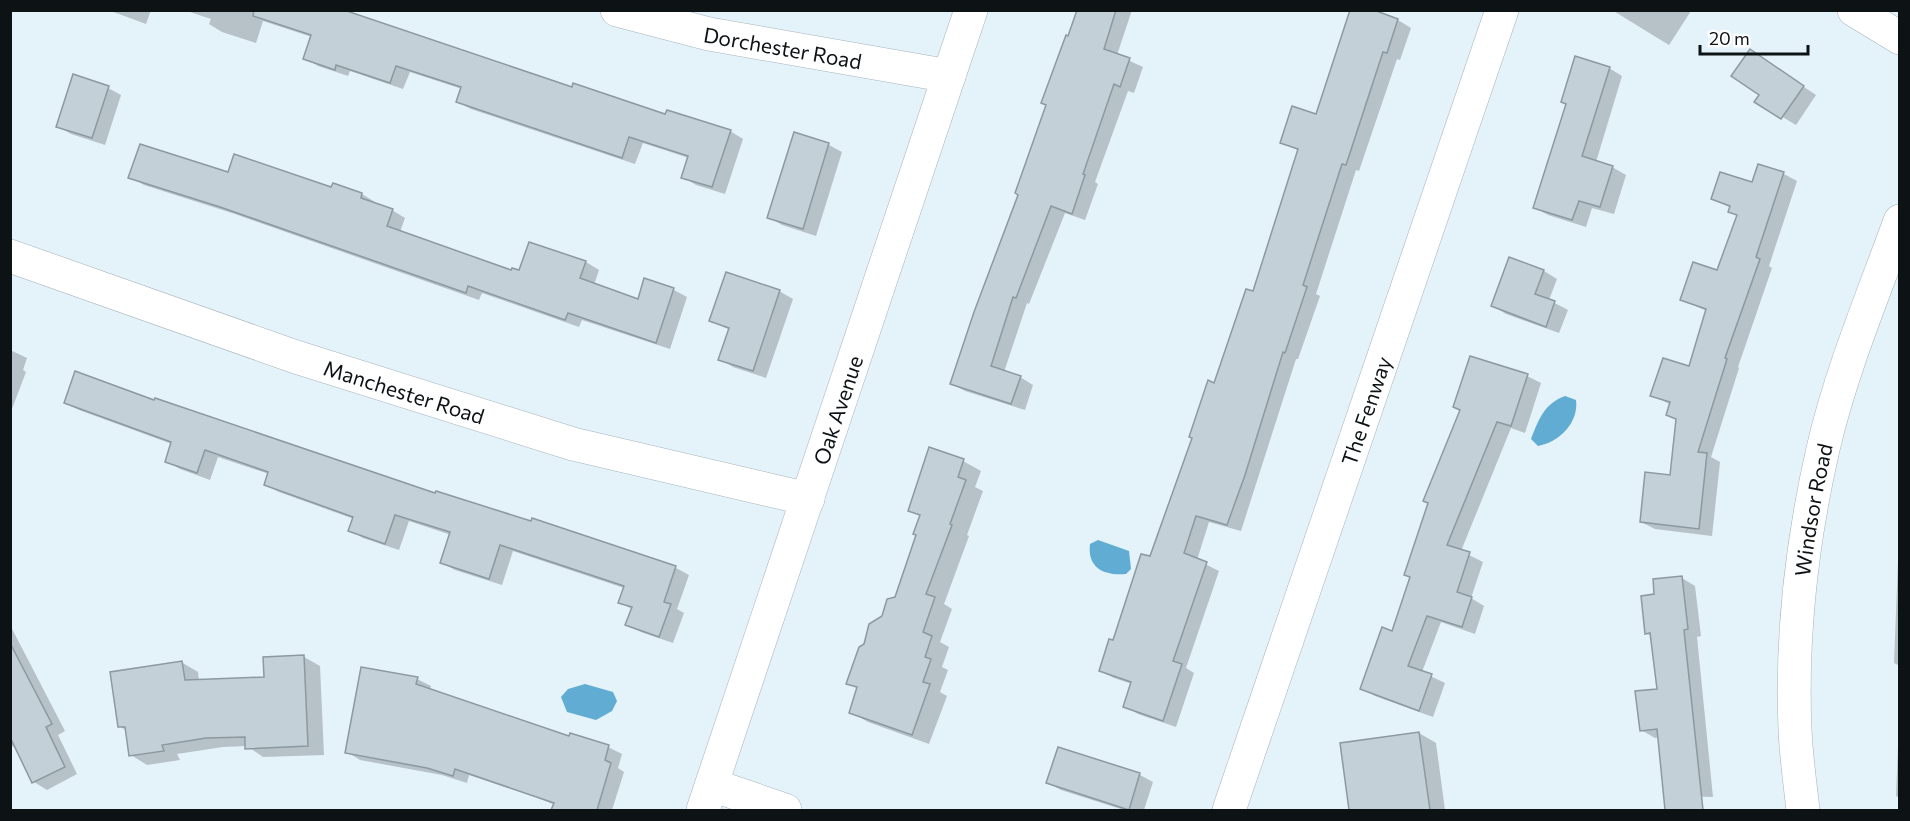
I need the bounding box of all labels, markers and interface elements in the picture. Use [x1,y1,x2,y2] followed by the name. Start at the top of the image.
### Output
[1700,18,1808,56] scale bar
[702,21,864,73] street label: Dorchester Road
[1709,27,1750,49] text: 20 m
[807,352,867,468] street label: Oak Avenue
[1335,353,1395,468] street label: The Fenway
[321,354,488,428] street label: Manchester Road
[1789,441,1836,578] street label: Windsor Road

